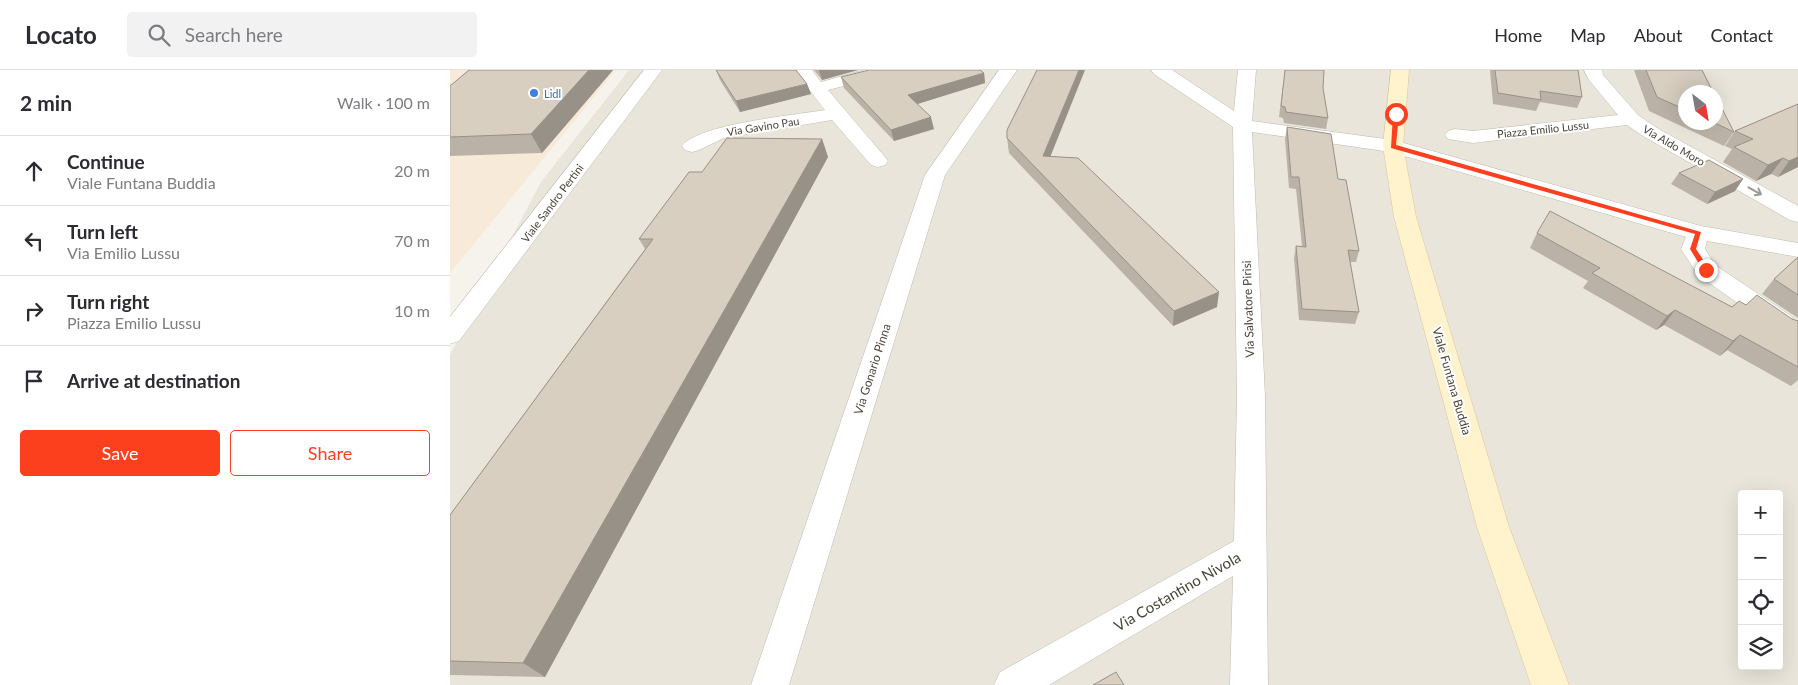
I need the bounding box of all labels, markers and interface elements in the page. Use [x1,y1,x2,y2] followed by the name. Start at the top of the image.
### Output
[127,12,477,57] search box
[25,20,97,49] text: Locato
[145,21,173,49] icon: search
[185,23,283,46] text: Search here
[1494,24,1542,46] text: Home
[1570,24,1606,46] text: Map
[1634,24,1683,46] text: About
[1711,24,1773,46] text: Contact
[1678,85,1723,130] north arrow
[528,87,540,99] marker: Lidl
[544,87,561,100] place label: Lidl
[20,90,72,115] text: 2 min
[337,93,430,112] text: Walk · 100 m
[1385,103,1408,126] route start
[726,114,800,138] street label: Via Gavino Pau
[1496,118,1590,140] street label: Piazza Emilio Lussu
[1641,122,1707,168] street label: Via Aldo Moro
[67,150,145,173] text: Continue
[20,157,48,185] icon: ahead
[394,161,430,180] text: 20 m
[518,161,586,245] street label: Viale Sandro Pertini
[67,173,216,192] text: Viale Funtana Buddia
[1748,186,1763,196] one-way arrow
[67,220,138,243] text: Turn left
[20,227,48,255] icon: left
[394,231,430,250] text: 70 m
[67,243,180,262] text: Via Emilio Lussu
[1695,259,1718,282] route end
[1239,260,1257,358] street label: Via Salvatore Pirisi
[67,290,149,313] text: Turn right
[20,297,48,325] icon: right
[394,301,430,320] text: 10 m
[67,313,201,332] text: Piazza Emilio Lussu
[850,322,894,416] street label: Via Gonario Pinna
[1429,325,1475,437] street label: Viale Funtana Buddia
[20,367,48,395] icon: arrive
[67,369,240,392] text: Arrive at destination
[20,430,220,476] button: Save
[230,430,430,476] button: Share
[1738,490,1783,670] map controls
[1738,490,1783,535] button: +
[1738,535,1783,580] button: −
[1111,547,1243,635] street label: Via Costantino Nivola
[1738,580,1783,625] button: locate
[1738,625,1783,670] button: layers

